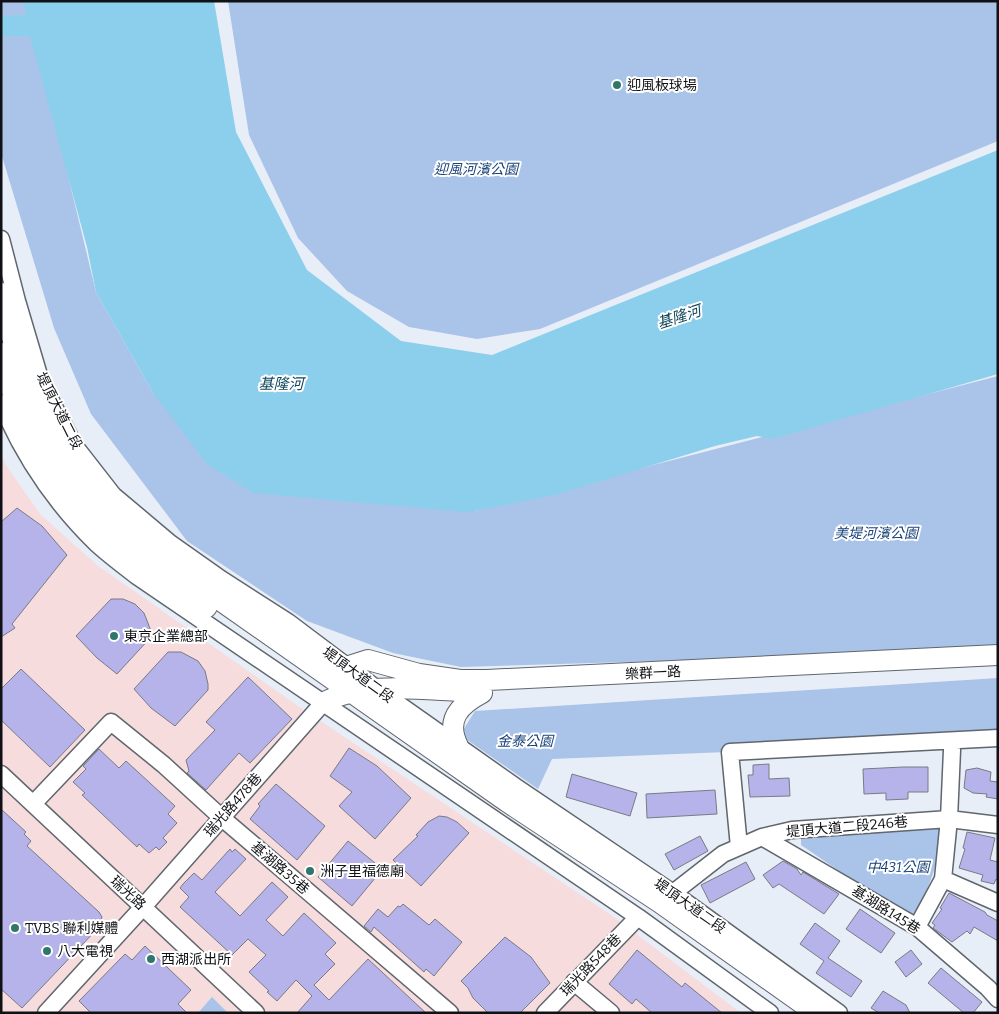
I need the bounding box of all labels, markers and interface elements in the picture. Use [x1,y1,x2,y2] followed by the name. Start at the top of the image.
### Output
[627,77,697,94] place label: 迎風板球場
[611,79,623,91] marker: 迎風板球場
[434,161,520,178] park label: 迎風河濱公園
[655,301,706,333] water label: 基隆河
[32,370,86,452] street label: 堤頂大道二段
[258,375,306,393] water label: 基隆河
[834,525,920,542] park label: 美堤河濱公園
[124,628,208,645] place label: 東京企業總部
[108,630,120,642] marker: 東京企業總部
[319,643,397,707] street label: 堤頂大道二段
[625,663,681,683] street label: 樂群一路
[497,733,555,750] park label: 金泰公園
[201,770,265,840] street label: 瑞光路478巷
[785,813,909,841] street label: 堤頂大道二段246巷
[247,838,313,898] street label: 基湖路35巷
[866,859,932,876] park label: 中431公園
[320,863,404,880] place label: 洲子里福德廟
[304,865,316,877] marker: 洲子里福德廟
[107,872,149,914] street label: 瑞光路
[651,875,729,937] street label: 堤頂大道二段
[849,882,923,938] street label: 基湖路145巷
[25,920,119,937] place label: TVBS 聯利媒體
[9,922,21,934] marker: TVBS 聯利媒體
[557,930,625,1000] street label: 瑞光路548巷
[57,943,113,960] place label: 八大電視
[41,945,53,957] marker: 八大電視
[161,951,231,968] place label: 西湖派出所
[145,953,157,965] marker: 西湖派出所

